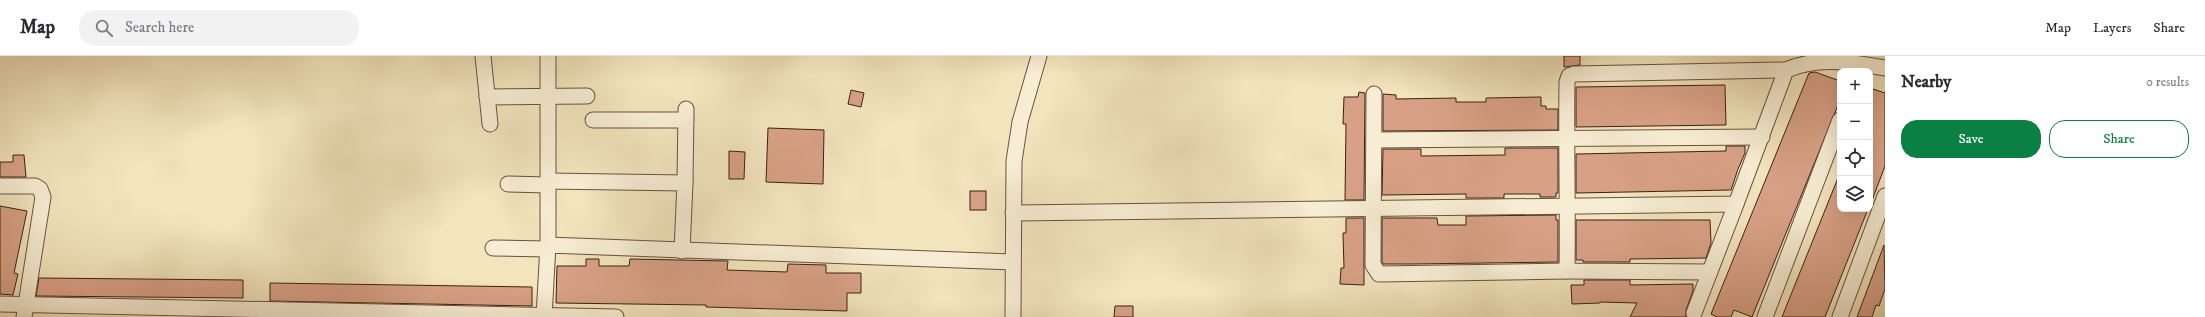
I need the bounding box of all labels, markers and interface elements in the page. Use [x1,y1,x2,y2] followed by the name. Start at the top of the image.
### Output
[79,10,359,46] search box
[20,16,55,39] text: Map
[93,17,115,39] icon: search
[125,18,194,37] text: Search here
[2045,19,2071,37] text: Map
[2093,19,2131,37] text: Layers
[2153,19,2185,37] text: Share
[1837,68,1873,212] map controls
[1837,68,1873,104] button: +
[1901,71,1951,93] text: Nearby
[2146,74,2189,90] text: 0 results
[1837,104,1873,140] button: −
[1901,120,2041,158] button: Save
[2049,120,2189,158] button: Share
[1837,140,1873,176] button: locate
[1837,176,1873,212] button: layers

